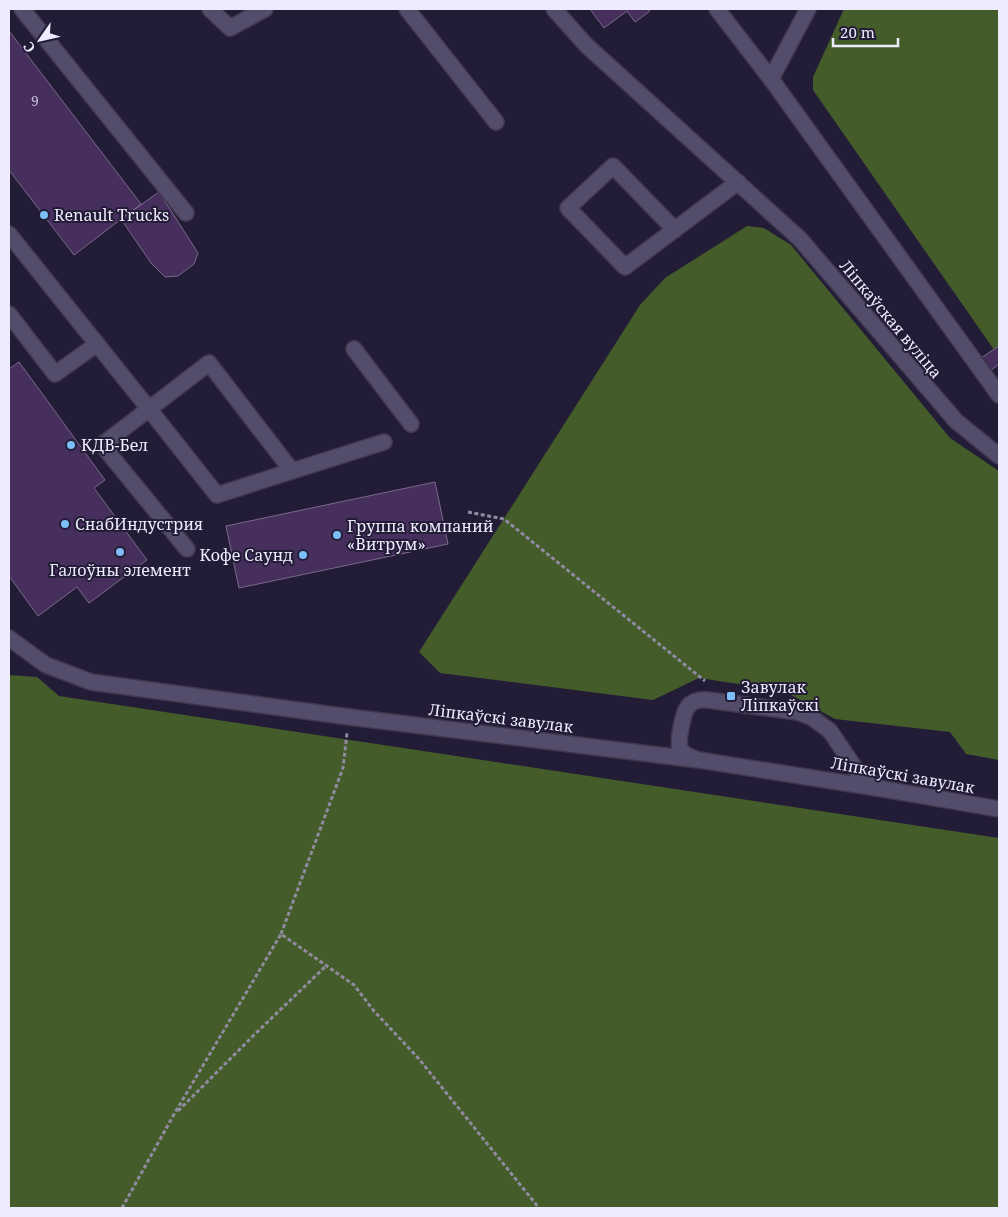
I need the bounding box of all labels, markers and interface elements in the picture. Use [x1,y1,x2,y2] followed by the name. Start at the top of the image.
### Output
[15,15,65,65] north arrow
[833,15,898,47] scale bar
[840,22,875,42] text: 20 m
[18,38,39,57] text: С
[31,91,39,110] house number: 9
[54,204,169,226] place label: Renault Trucks
[38,209,50,221] marker: Renault Trucks
[835,255,947,383] street label: Ліпкаўская вуліца
[81,434,148,456] place label: КДВ-Бел
[65,439,77,451] marker: КДВ-Бел
[75,513,203,535] place label: СнабИндустрия
[347,515,494,555] place label: Группа компаний «Витрум»
[59,518,71,530] marker: СнабИндустрия
[331,529,343,541] marker: Группа компаний «Витрум»
[200,544,293,566] place label: Кофе Саунд
[114,546,126,558] marker: Галоўны элемент
[297,549,309,561] marker: Кофе Саунд
[49,559,191,581] place label: Галоўны элемент
[741,676,820,716] place label: Завулак Ліпкаўскі
[725,690,737,702] marker: Завулак Ліпкаўскі
[427,698,575,738] street label: Ліпкаўскі завулак
[829,752,977,799] street label: Ліпкаўскі завулак

